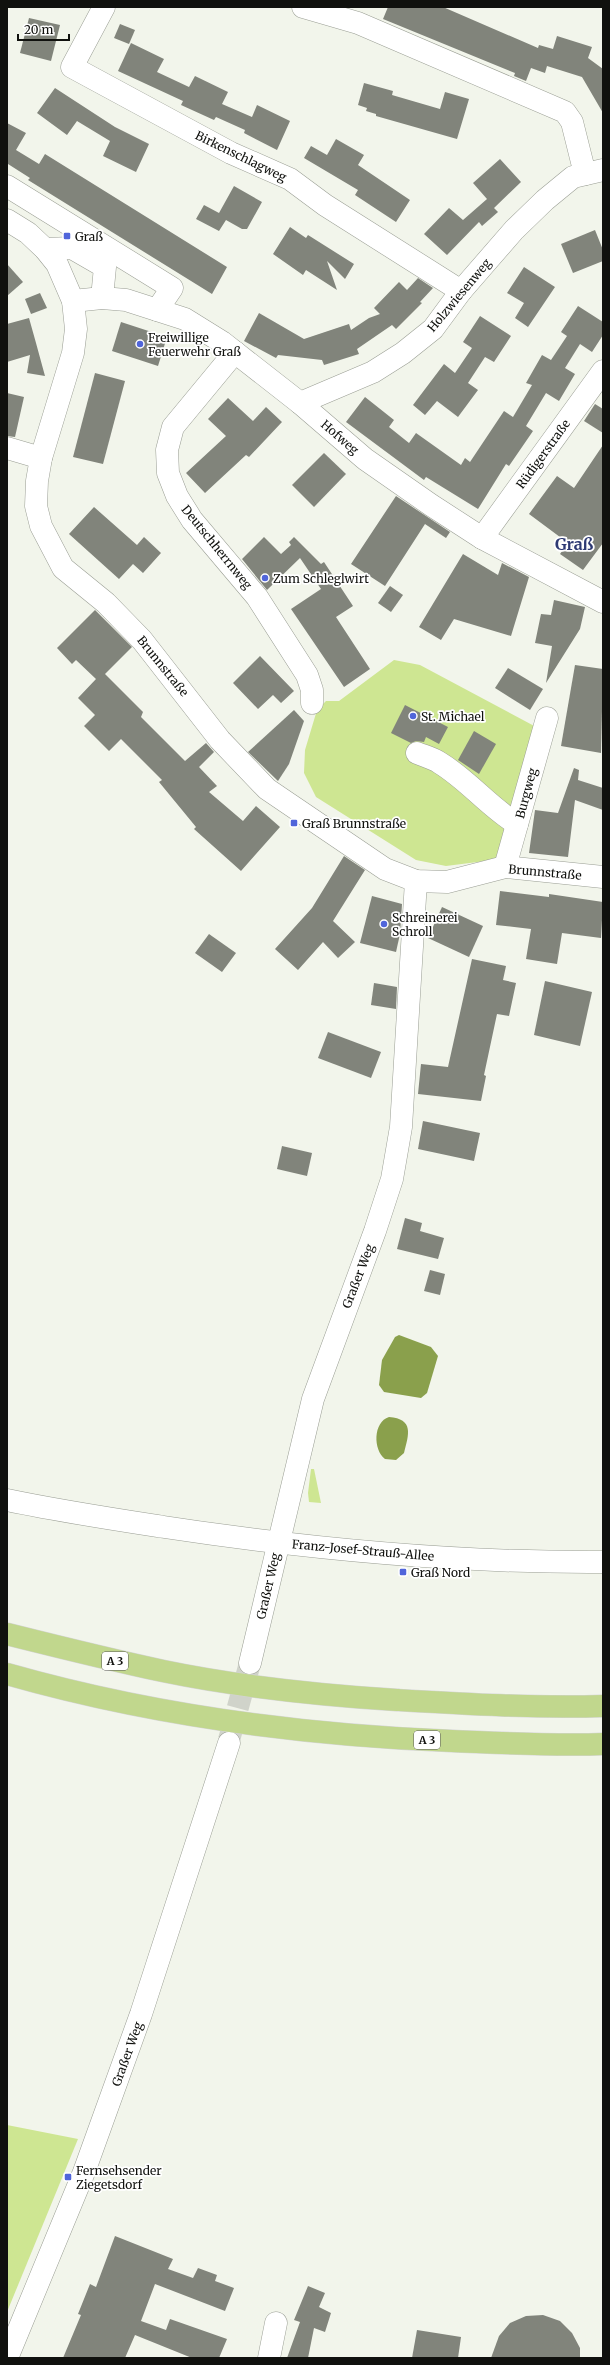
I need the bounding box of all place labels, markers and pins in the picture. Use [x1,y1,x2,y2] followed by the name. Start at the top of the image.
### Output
[75,229,104,244] place label: Graß
[62,231,72,241] marker: Graß
[148,330,241,359] place label: Freiwillige Feuerwehr Graß
[135,339,145,349] marker: Freiwillige Feuerwehr Graß
[273,571,369,586] place label: Zum Schleglwirt
[260,573,270,583] marker: Zum Schleglwirt
[421,709,485,724] place label: St. Michael
[408,711,418,721] marker: St. Michael
[302,816,406,831] place label: Graß Brunnstraße
[289,818,299,828] marker: Graß Brunnstraße
[392,910,458,939] place label: Schreinerei Schroll
[379,919,389,929] marker: Schreinerei Schroll
[411,1565,470,1580] place label: Graß Nord
[398,1567,408,1577] marker: Graß Nord
[76,2163,162,2192] place label: Fernsehsender Ziegetsdorf
[63,2172,73,2182] marker: Fernsehsender Ziegetsdorf

